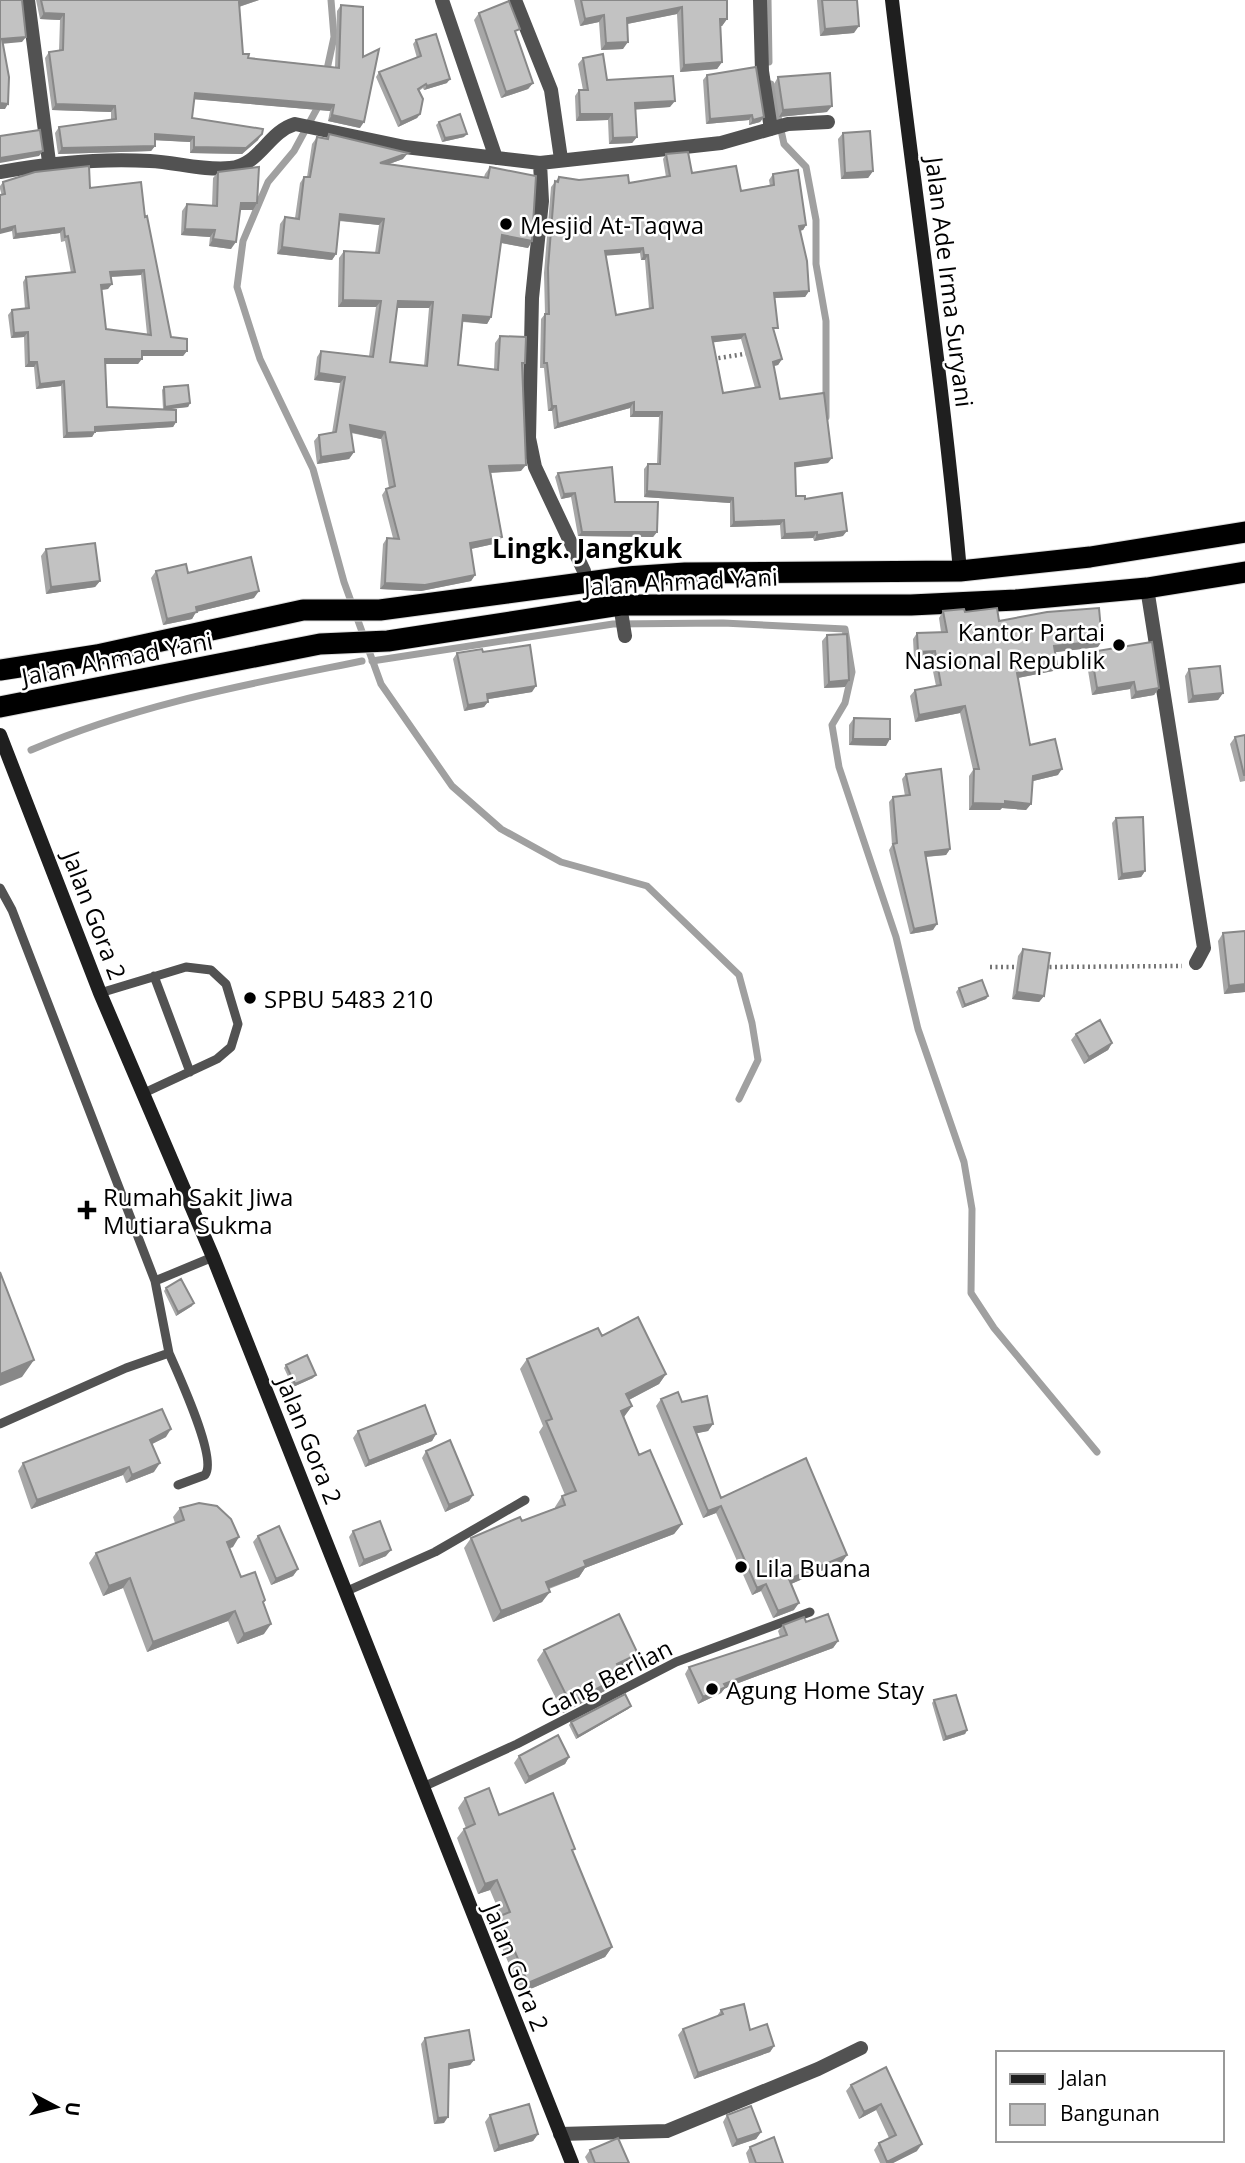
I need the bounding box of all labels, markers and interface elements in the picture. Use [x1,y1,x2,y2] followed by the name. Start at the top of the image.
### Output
[918,153,982,409] street label: Jalan Ade Irma Suryani
[520,208,704,241] place label: Mesjid At-Taqwa
[498,216,514,232] marker: Mesjid At-Taqwa
[492,530,683,566] district label: Lingk. Jangkuk
[581,559,779,603] street label: Jalan Ahmad Yani
[904,615,1105,676] place label: Kantor Partai Nasional Republik
[17,623,215,693] street label: Jalan Ahmad Yani
[1111,637,1127,653] marker: Kantor Partai Nasional Republik
[55,844,135,984] street label: Jalan Gora 2
[264,982,433,1015] place label: SPBU 5483 210
[242,990,258,1006] marker: SPBU 5483 210
[103,1180,293,1241] place label: Rumah Sakit Jiwa Mutiara Sukma
[77,1200,97,1220] marker: Rumah Sakit Jiwa Mutiara Sukma
[269,1369,351,1509] street label: Jalan Gora 2
[755,1551,871,1584] place label: Lila Buana
[733,1559,749,1575] marker: Lila Buana
[534,1631,678,1725] street label: Gang Berlian
[726,1673,925,1706] place label: Agung Home Stay
[704,1681,720,1697] marker: Agung Home Stay
[476,1896,558,2036] street label: Jalan Gora 2
[996,2051,1224,2142] legend
[1058,2064,1107,2092] text: Jalan
[21,2072,91,2142] north arrow
[1060,2099,1160,2127] text: Bangunan
[59,2100,87,2118] text: U

